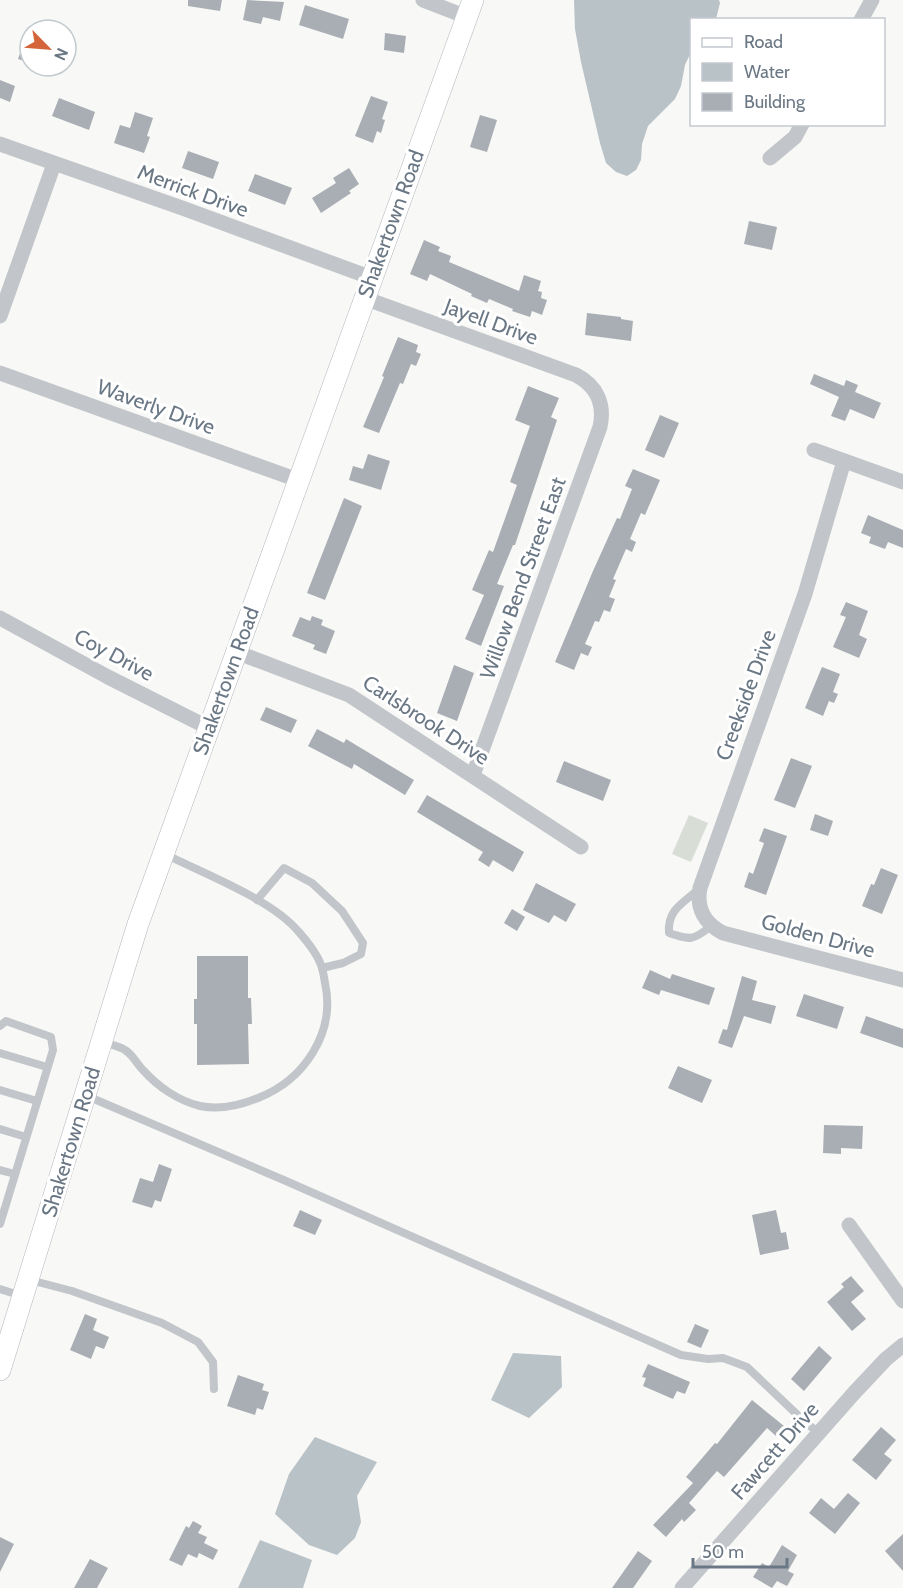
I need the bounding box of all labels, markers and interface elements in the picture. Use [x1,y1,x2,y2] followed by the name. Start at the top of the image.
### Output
[18,18,78,78] north arrow
[690,18,885,126] legend
[744,31,783,53] text: Road
[50,45,72,63] text: N
[744,61,790,83] text: Water
[744,91,806,113] text: Building
[352,146,429,301] street label: Shakertown Road
[134,159,252,222] street label: Merrick Drive
[440,293,542,350] street label: Jayell Drive
[94,374,219,439] street label: Waverly Drive
[474,473,571,682] street label: Willow Bend Street East
[187,603,264,758] street label: Shakertown Road
[70,623,158,686] street label: Coy Drive
[710,626,781,764] street label: Creekside Drive
[358,669,494,770] street label: Carlsbrook Drive
[759,908,878,963] street label: Golden Drive
[36,1064,105,1220] street label: Shakertown Road
[726,1397,824,1504] street label: Fawcett Drive
[693,1531,788,1569] scale bar
[702,1541,744,1563] text: 50 m

